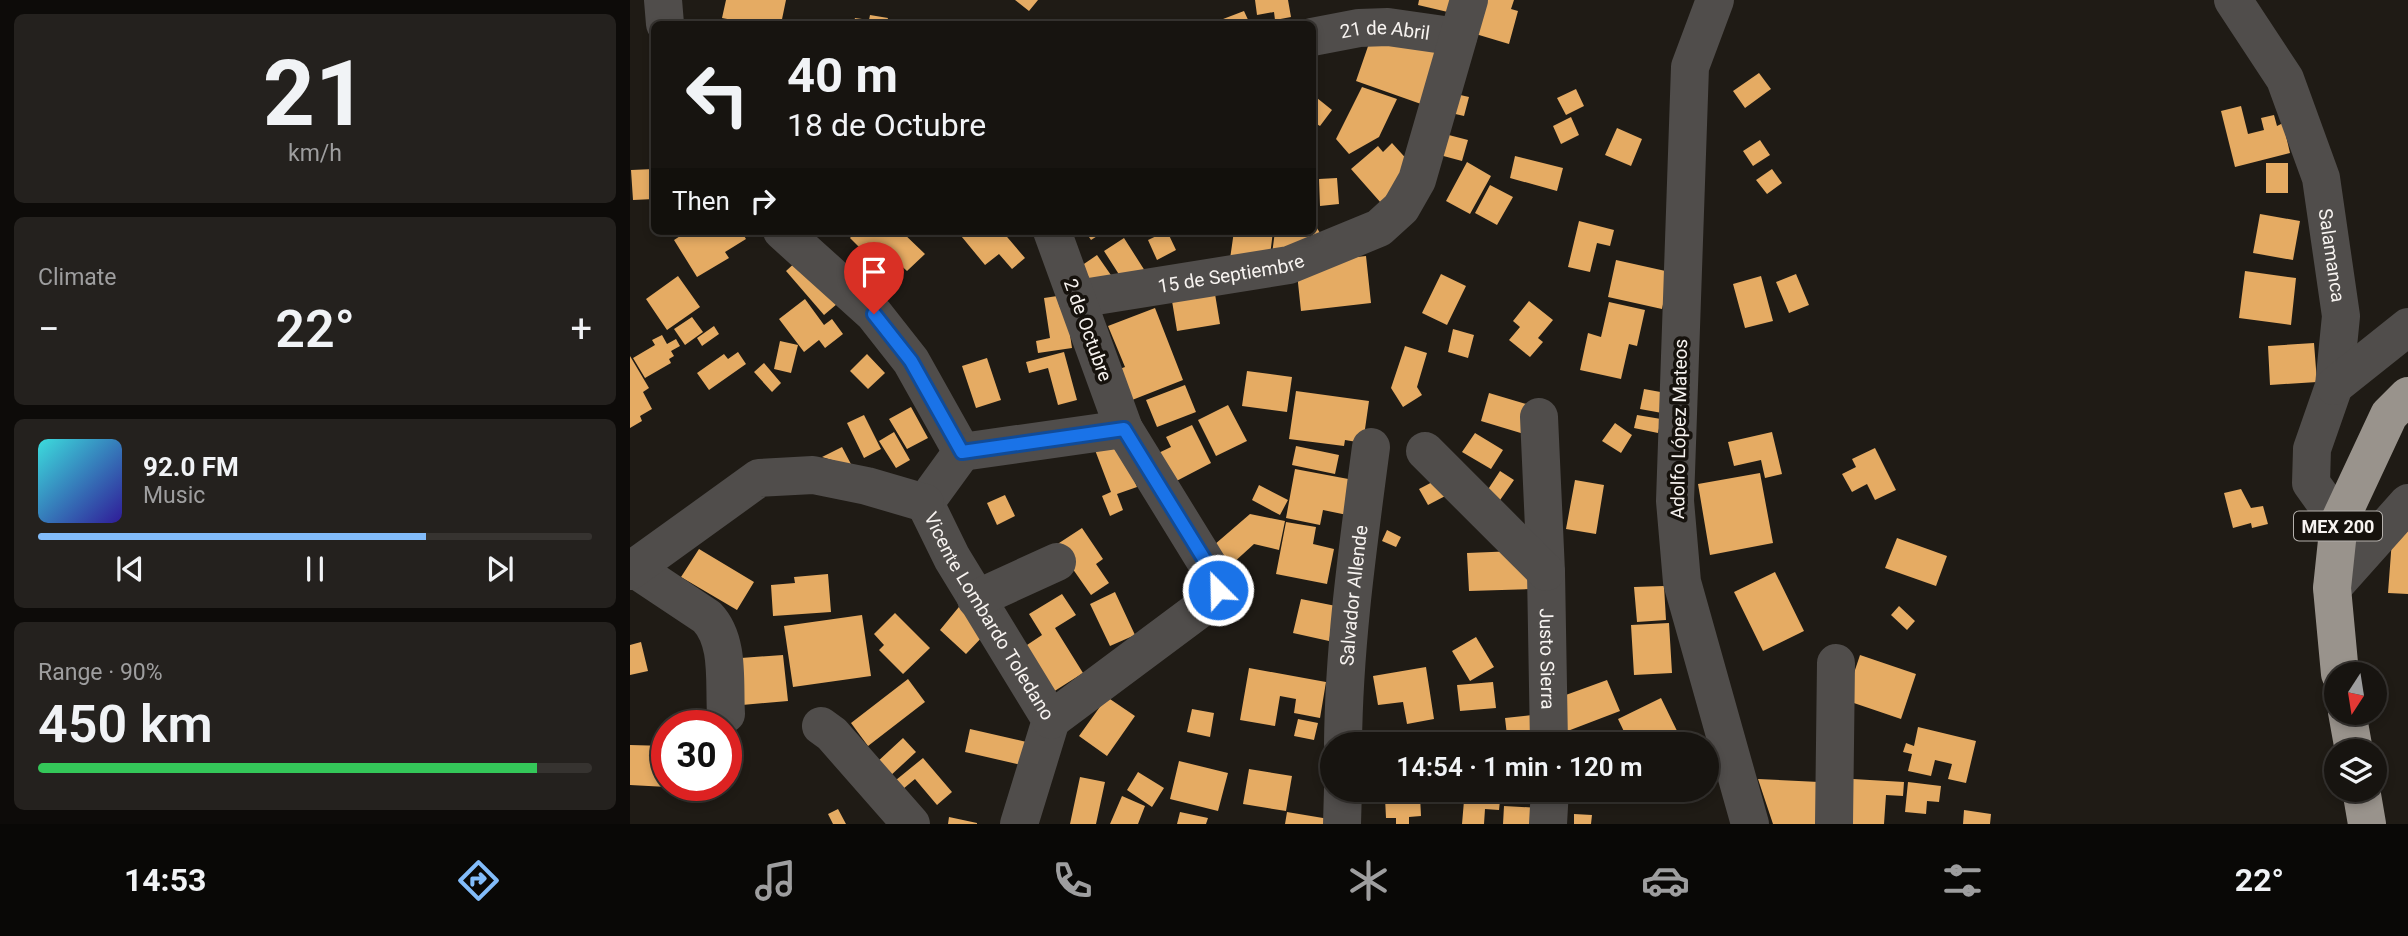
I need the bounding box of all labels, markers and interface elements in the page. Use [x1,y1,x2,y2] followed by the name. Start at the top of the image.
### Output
[1338,15,1432,44] street label: 21 de Abril
[263,41,367,147] text: 21
[787,47,898,104] text: 40 m
[672,49,763,140] icon: left
[787,106,986,144] text: 18 de Octubre
[288,140,342,167] text: km/h
[744,182,782,220] icon: right
[672,186,730,216] text: Then
[2314,207,2350,304] street label: Salamanca
[844,242,904,314] pin
[1156,249,1308,297] street label: 15 de Septiembre
[855,253,893,291] icon: arrive
[38,264,117,291] text: Climate
[1059,276,1117,384] street label: 2 de Octubre
[275,299,355,360] text: 22°
[38,307,60,351] text: −
[570,307,592,351] text: +
[1666,339,1692,519] street label: Adolfo López Mateos
[143,452,239,482] text: 92.0 FM
[143,482,205,509] text: Music
[920,508,1060,724] street label: Vicente Lombardo Toledano
[2294,512,2382,540] road number: MEX 200
[1335,524,1372,667] street label: Salvador Allende
[111,550,149,588] icon: previous
[296,550,334,588] icon: pause
[481,550,519,588] icon: next
[1181,553,1255,627] position arrow
[1535,608,1560,710] street label: Justo Sierra
[38,659,163,686] text: Range · 90%
[2324,662,2387,724] north arrow
[2324,662,2387,802] map controls
[38,694,213,755] text: 450 km
[651,710,742,801] speed limit sign: 30
[2324,739,2387,802] button: layers
[1396,752,1643,782] text: 14:54 · 1 min · 120 m
[454,856,503,905] icon: directions
[751,856,800,905] icon: music
[1048,856,1097,905] icon: phone
[1344,856,1393,905] icon: climate
[1641,856,1690,905] icon: car
[1938,856,1987,905] icon: filters
[124,861,206,899] text: 14:53
[2235,861,2284,899] text: 22°

